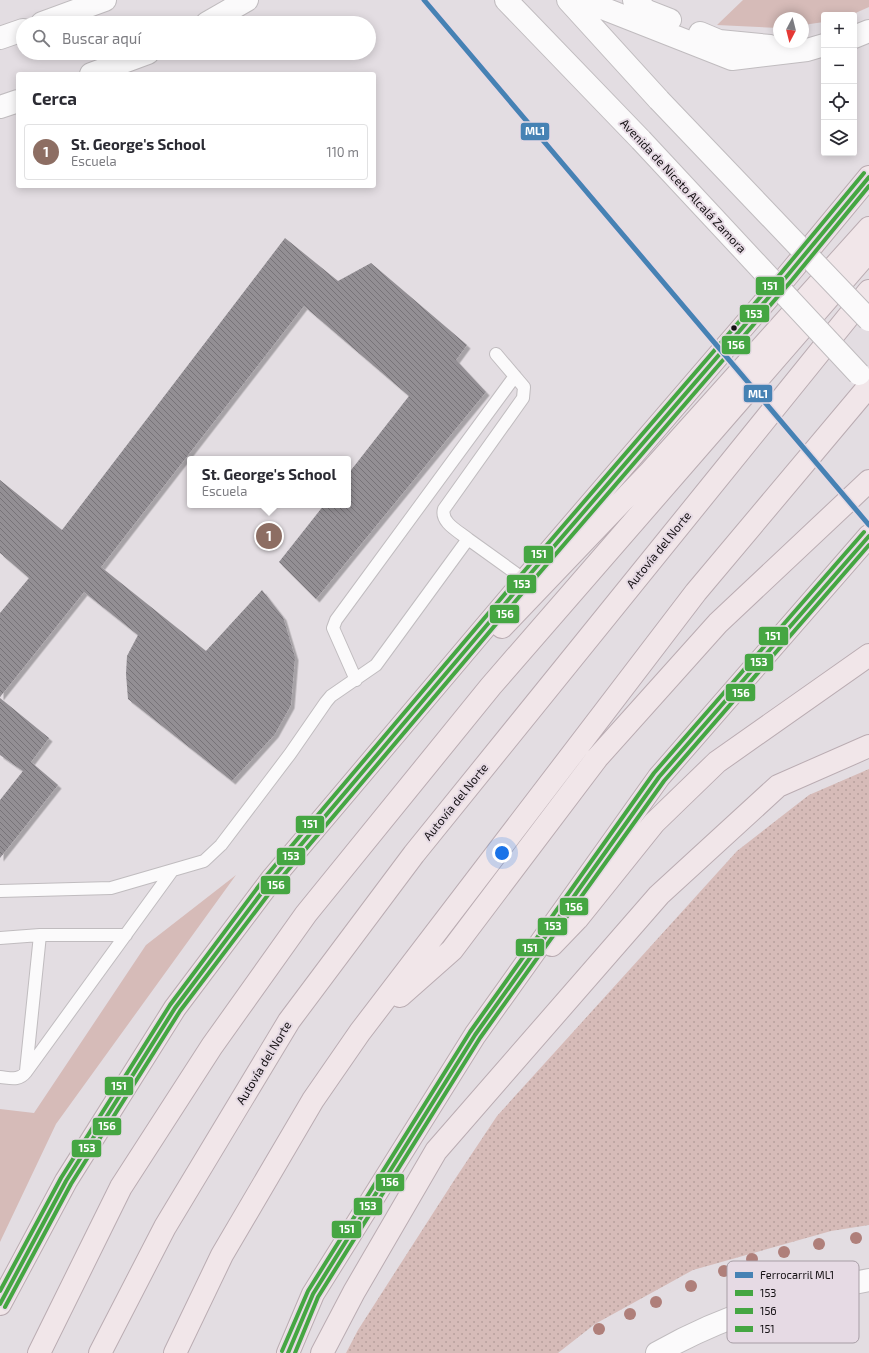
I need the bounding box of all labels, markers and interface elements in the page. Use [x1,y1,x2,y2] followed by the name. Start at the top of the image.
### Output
[773,12,809,48] north arrow
[821,12,857,156] map controls
[821,12,857,48] button: +
[16,16,376,60] search box
[30,27,52,49] icon: search
[62,29,141,47] text: Buscar aquí
[821,48,857,84] button: −
[821,84,857,120] button: locate
[32,88,77,108] text: Cerca
[618,115,750,255] street label: Avenida de Niceto Alcalá Zamora
[821,120,857,156] button: layers
[520,122,550,141] line badge: ML1
[525,124,545,137] text: ML1
[71,135,206,153] text: St. George's School
[43,144,49,160] text: 1
[327,144,359,160] text: 110 m
[71,153,117,169] text: Escuela
[755,276,785,296] line badge: 151
[762,279,778,292] text: 151
[739,304,770,323] line badge: 153
[745,307,763,320] text: 153
[729,323,739,333] unlabelled marker
[721,335,751,355] line badge: 156
[727,338,745,351] text: 156
[743,384,773,403] line badge: ML1
[748,387,768,400] text: ML1
[187,456,351,508] popup
[202,465,336,483] text: St. George's School
[202,483,247,499] text: Escuela
[623,508,693,591] street label: Autovía del Norte
[256,521,282,551] pin: 1
[523,545,554,564] line badge: 151
[531,547,547,560] text: 151
[506,574,537,594] line badge: 153
[513,577,531,590] text: 153
[489,604,520,624] line badge: 156
[496,607,514,620] text: 156
[758,626,789,646] line badge: 151
[765,629,781,642] text: 151
[744,653,774,672] line badge: 153
[750,655,768,668] text: 153
[725,683,756,702] line badge: 156
[732,686,750,699] text: 156
[420,760,490,843] street label: Autovía del Norte
[295,815,325,834] line badge: 151
[302,817,318,830] text: 151
[492,843,512,863] your location
[276,847,306,866] line badge: 153
[282,849,300,862] text: 153
[260,875,291,895] line badge: 156
[267,878,285,891] text: 156
[559,897,589,916] line badge: 156
[565,900,583,913] text: 156
[537,917,568,936] line badge: 153
[544,919,562,932] text: 153
[515,938,545,957] line badge: 151
[522,941,538,954] text: 151
[233,1018,294,1107] street label: Autovía del Norte
[104,1076,134,1096] line badge: 151
[111,1079,127,1092] text: 151
[92,1117,122,1136] line badge: 156
[98,1119,116,1132] text: 156
[71,1139,102,1158] line badge: 153
[78,1141,96,1154] text: 153
[375,1173,405,1192] line badge: 156
[381,1175,399,1188] text: 156
[353,1197,383,1216] line badge: 153
[359,1199,377,1212] text: 153
[331,1220,362,1239] line badge: 151
[339,1222,355,1235] text: 151
[727,1261,859,1343] legend
[760,1268,834,1281] text: Ferrocarril ML1
[760,1286,776,1299] text: 153
[760,1304,777,1317] text: 156
[760,1322,775,1335] text: 151

